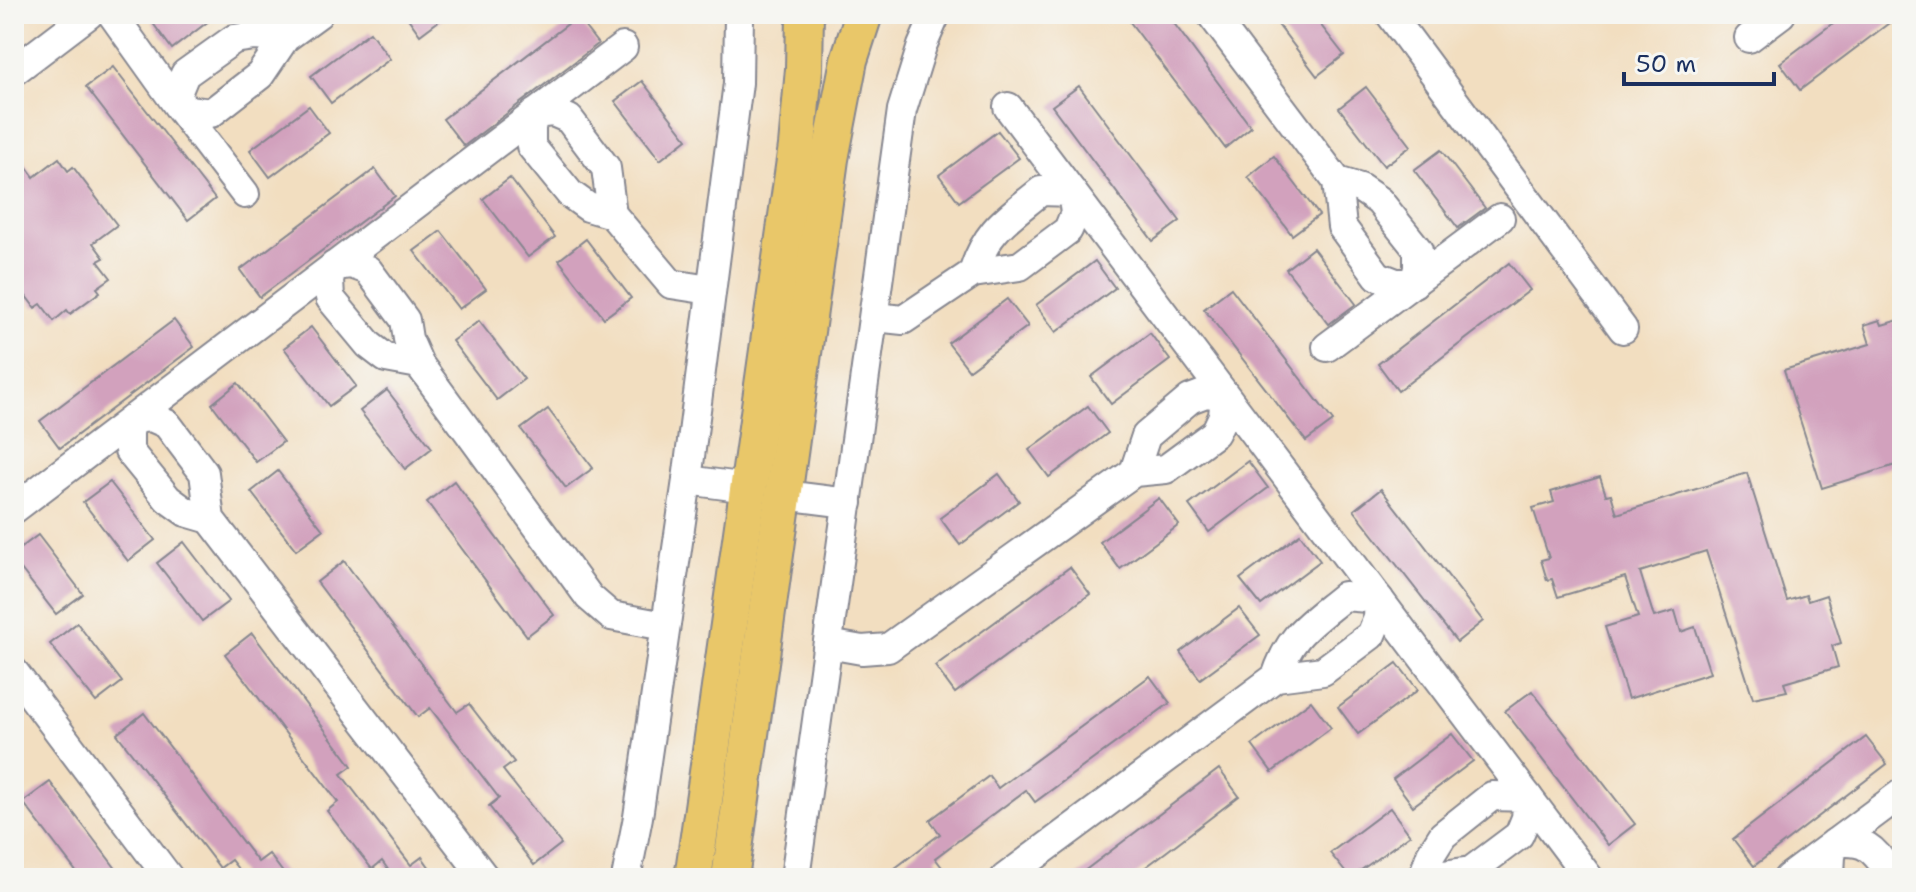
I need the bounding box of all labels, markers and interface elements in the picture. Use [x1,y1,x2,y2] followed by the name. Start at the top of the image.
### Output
[1624,36,1774,86] scale bar
[1636,48,1696,80] text: 50 m

